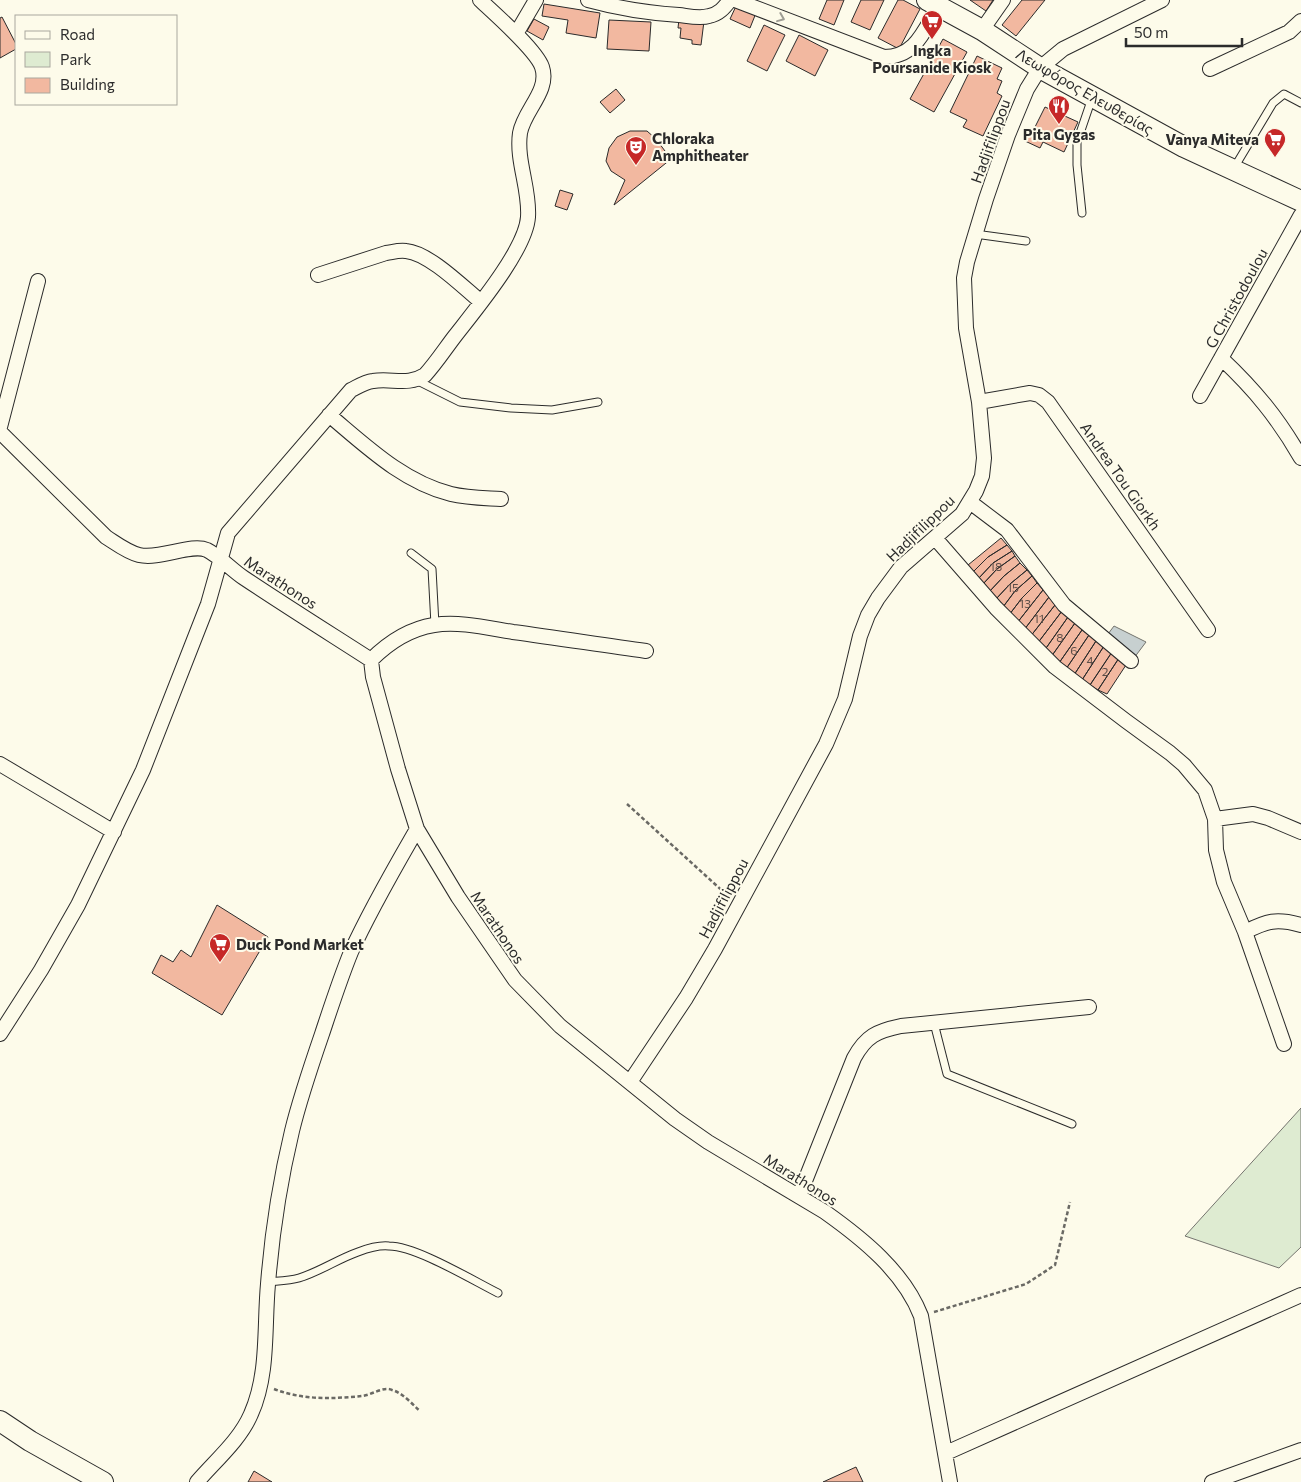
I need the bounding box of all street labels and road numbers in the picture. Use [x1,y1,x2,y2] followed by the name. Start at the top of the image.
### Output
[1013,44,1157,138] street label: Λεωφόρος Ελευθερίας
[966,97,1014,185] street label: Hadjifilippou
[1201,245,1271,351] street label: G Christodoulou
[1077,419,1165,533] street label: Andrea Tou Giorkh
[882,491,958,565] street label: Hadjifilippou
[241,552,321,612] street label: Marathonos
[694,855,752,941] street label: Hadjifilippou
[467,887,529,967] street label: Marathonos
[761,1149,841,1209] street label: Marathonos

